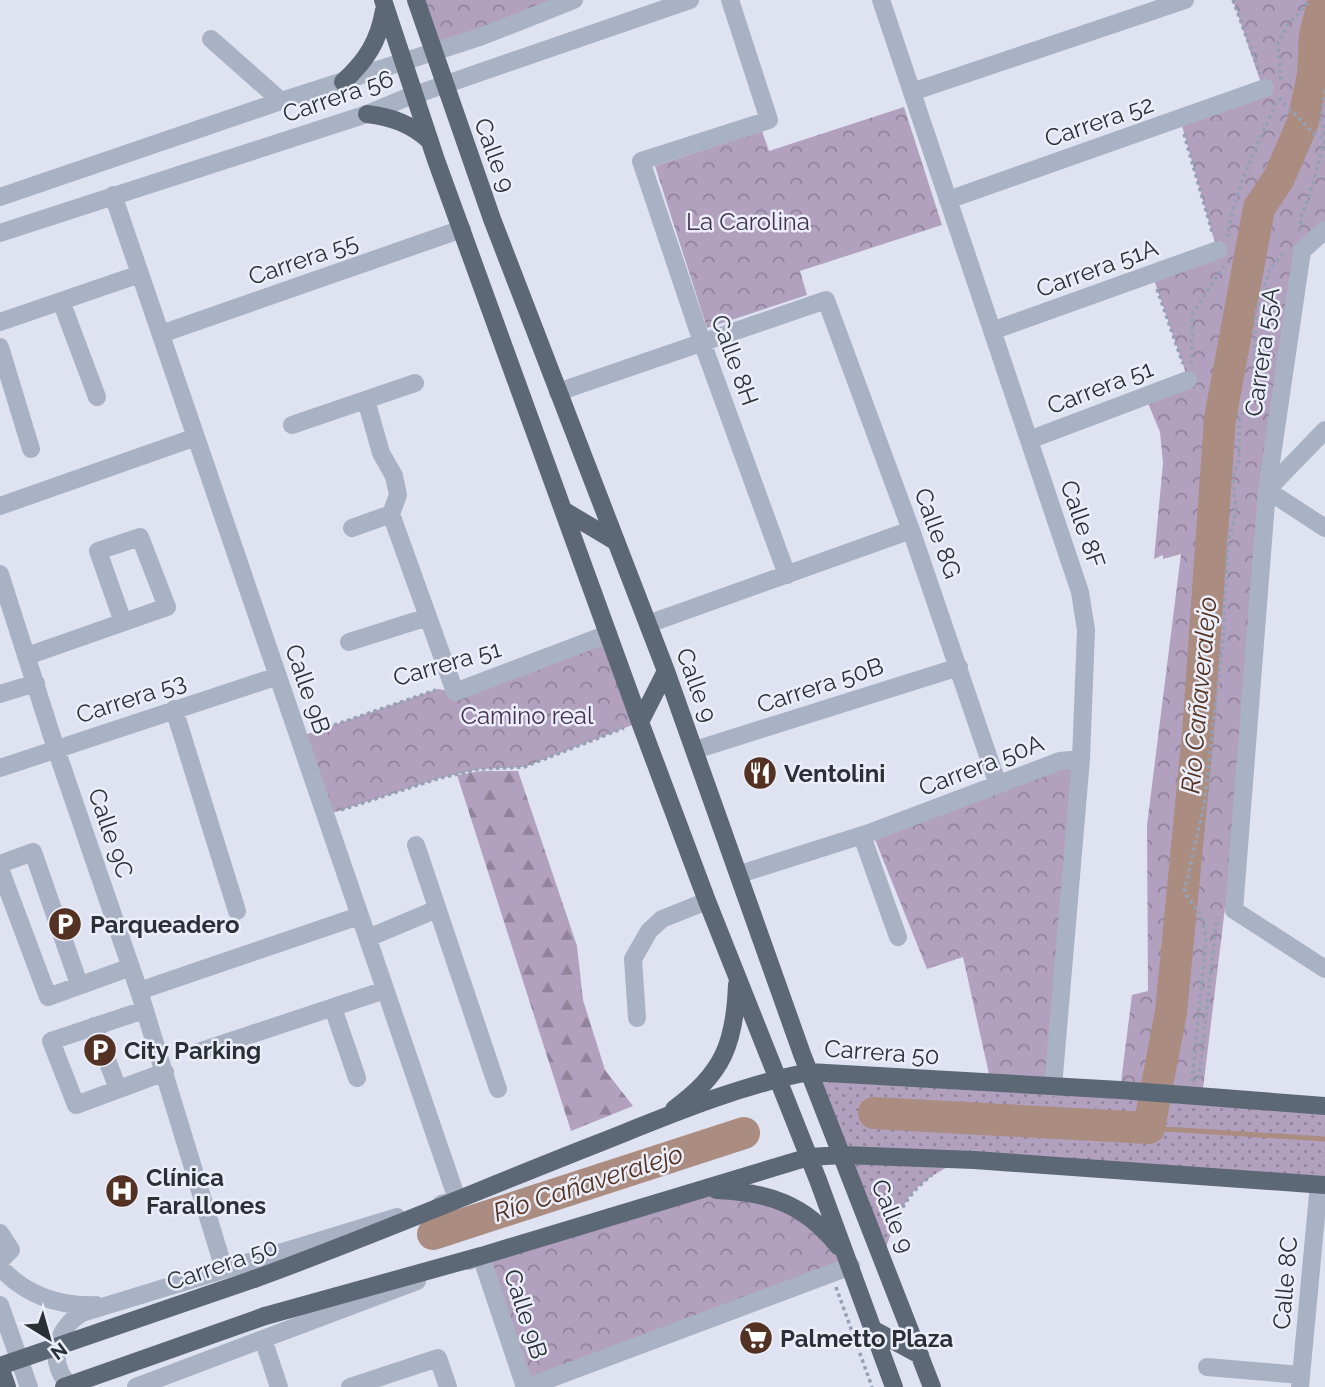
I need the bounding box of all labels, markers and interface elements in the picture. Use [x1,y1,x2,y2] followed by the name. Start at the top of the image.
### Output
[279,64,397,128] street label: Carrera 56
[1041,89,1157,153] street label: Carrera 52
[468,114,522,196] street label: Calle 9
[686,207,810,236] park label: La Carolina
[244,227,362,291] street label: Carrera 55
[1032,233,1162,303] street label: Carrera 51A
[1239,286,1285,418] street label: Carrera 55A
[705,311,765,409] street label: Calle 8H
[1043,354,1157,420] street label: Carrera 51
[1054,476,1112,572] street label: Calle 8F
[908,484,968,582] street label: Calle 8G
[1175,595,1223,795] water label: Río Cañaveralejo
[390,634,504,692] street label: Carrera 51
[279,640,337,738] street label: Calle 9B
[670,644,724,726] street label: Calle 9
[753,651,887,719] street label: Carrera 50B
[73,667,189,729] street label: Carrera 53
[461,701,594,730] park label: Camino real
[915,728,1047,802] street label: Carrera 50A
[741,754,779,792] restaurant icon: Ventolini
[784,759,885,788] place label: Ventolini
[82,784,140,882] street label: Calle 9C
[46,905,84,943] parking icon: Parqueadero
[90,910,239,939] place label: Parqueadero
[81,1031,119,1069] parking icon: City Parking
[823,1034,941,1070] street label: Carrera 50
[124,1036,261,1065] place label: City Parking
[489,1138,687,1228] water label: Río Cañaveralejo
[146,1163,266,1220] place label: Clínica Farallones
[103,1172,141,1210] hospital icon: Clínica Farallones
[865,1175,921,1257] street label: Calle 9
[163,1231,281,1297] street label: Carrera 50
[1266,1235,1304,1331] street label: Calle 8C
[498,1265,554,1363] street label: Calle 9B
[14,1303,84,1373] north arrow
[737,1319,775,1357] supermarket icon: Palmetto Plaza
[780,1324,953,1353] place label: Palmetto Plaza
[47,1338,72,1365] text: N

